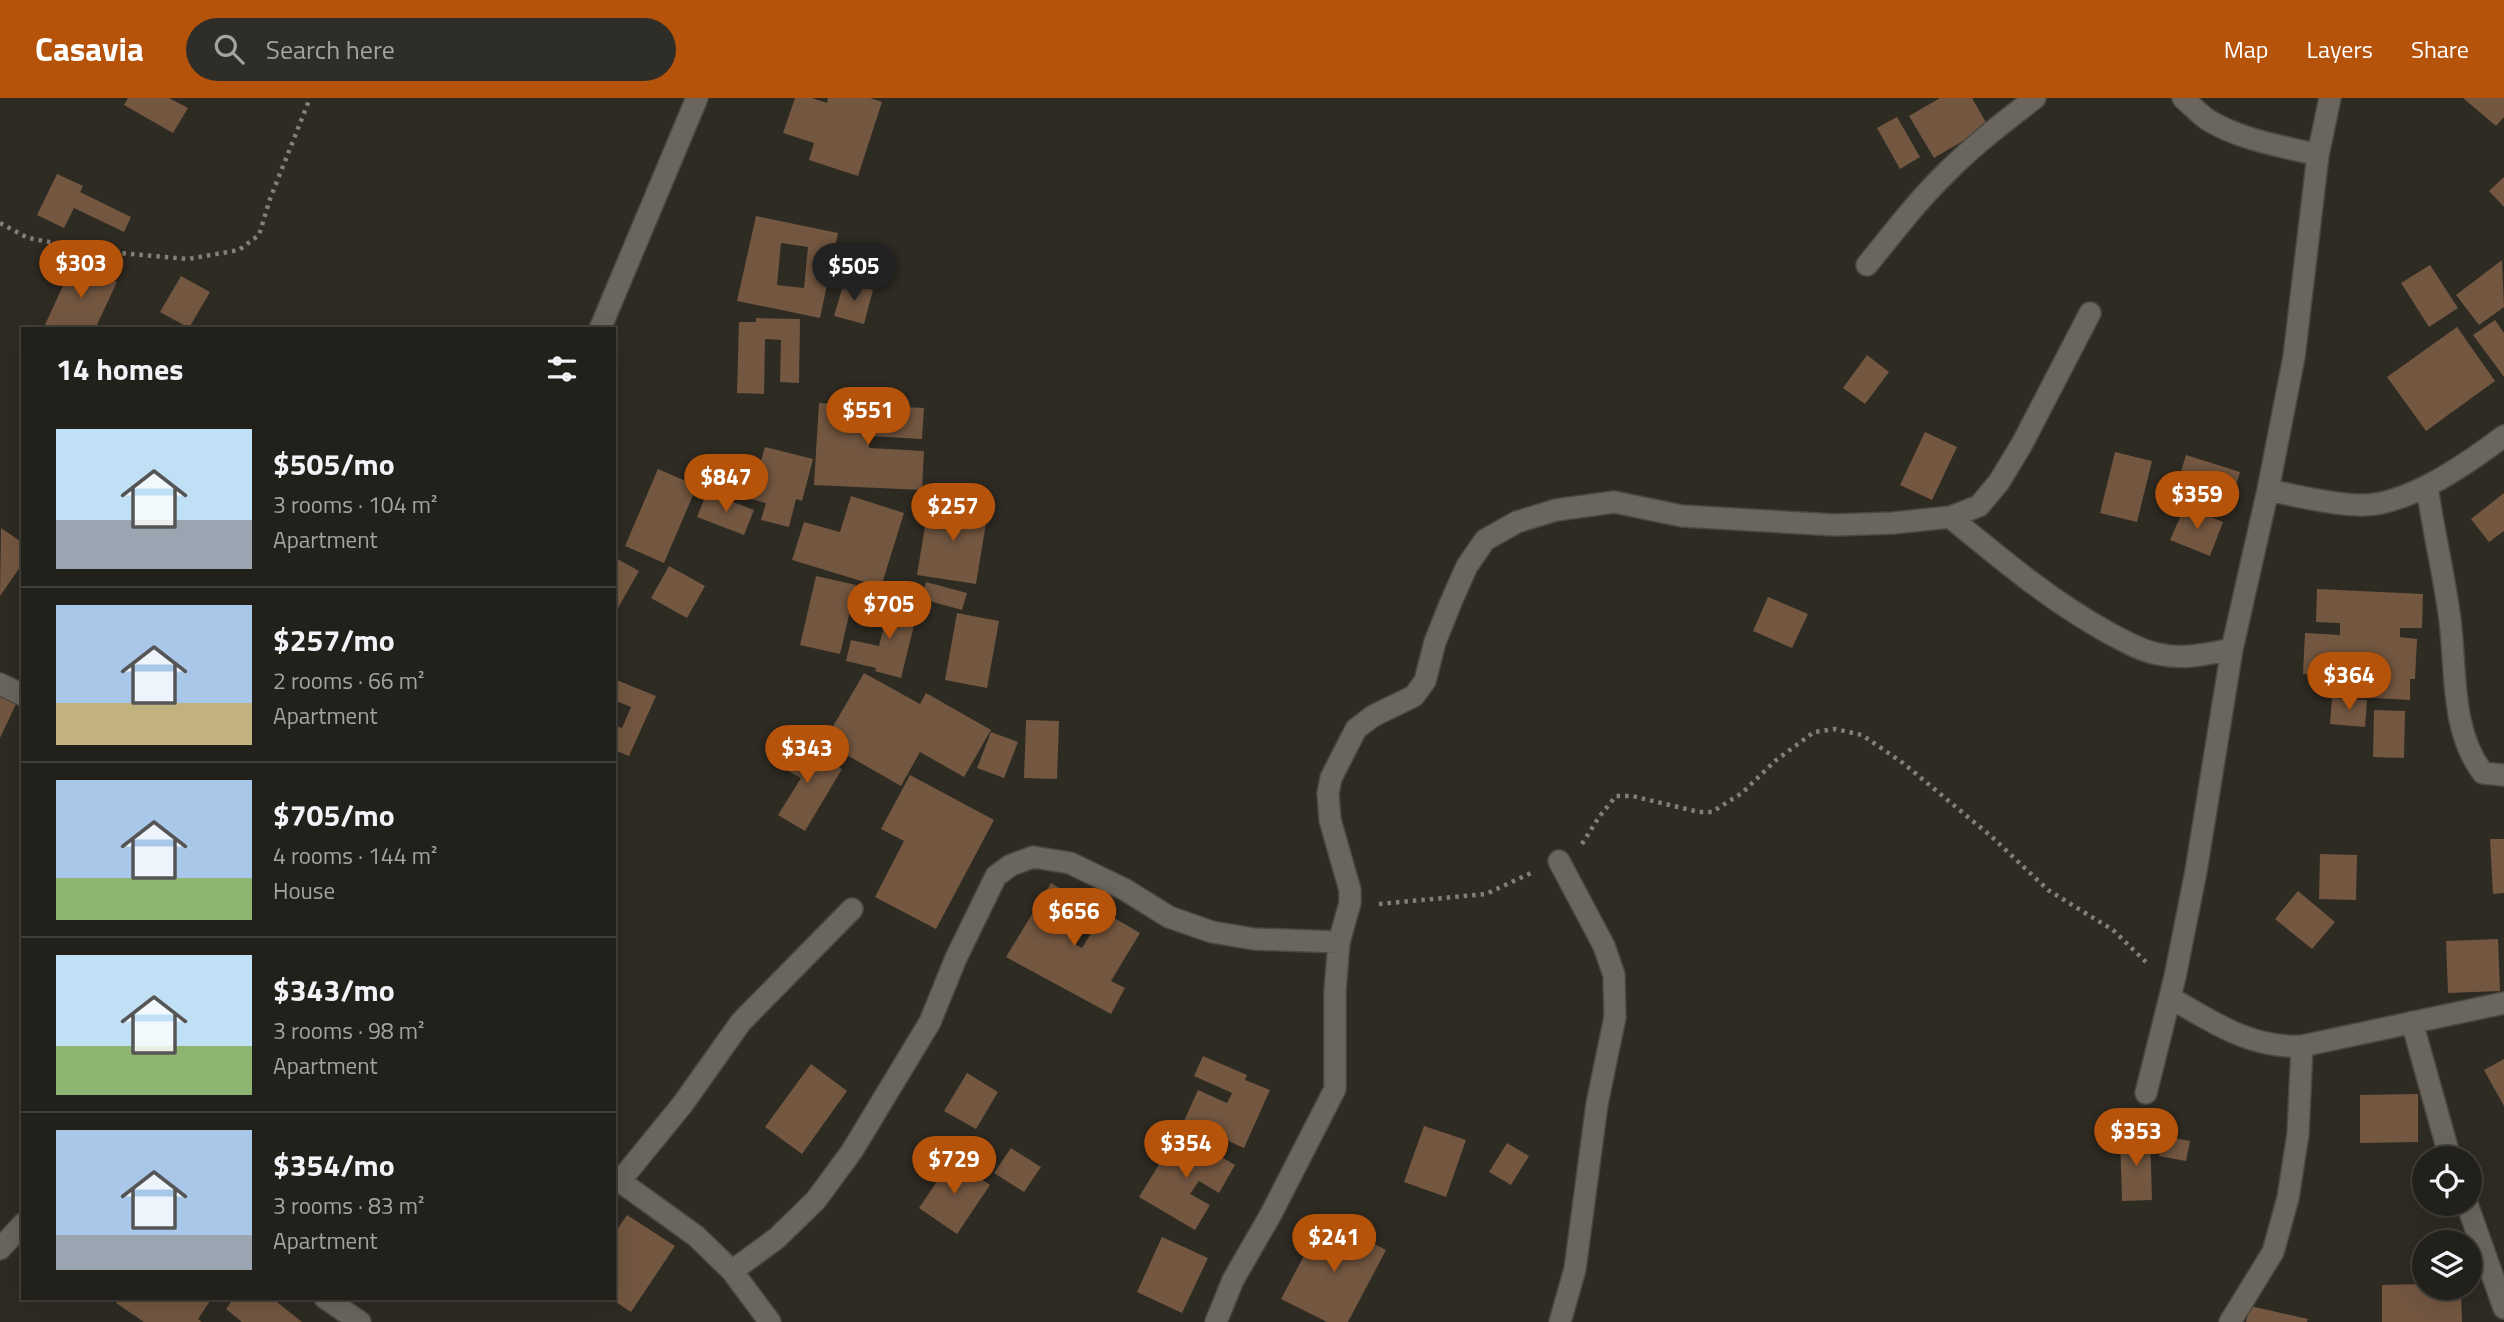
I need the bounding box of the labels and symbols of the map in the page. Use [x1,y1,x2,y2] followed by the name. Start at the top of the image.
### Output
[40,240,122,300] pin: $303
[813,244,895,303] pin: $505
[827,388,909,447] pin: $551
[685,454,767,514] pin: $847
[2156,472,2238,531] pin: $359
[912,484,994,543] pin: $257
[848,582,930,641] pin: $705
[2308,652,2390,712] pin: $364
[766,726,848,785] pin: $343
[1033,888,1115,948] pin: $656
[2095,1108,2177,1168] pin: $353
[1145,1121,1227,1180] pin: $354
[913,1136,995,1196] pin: $729
[1293,1214,1375,1274] pin: $241

